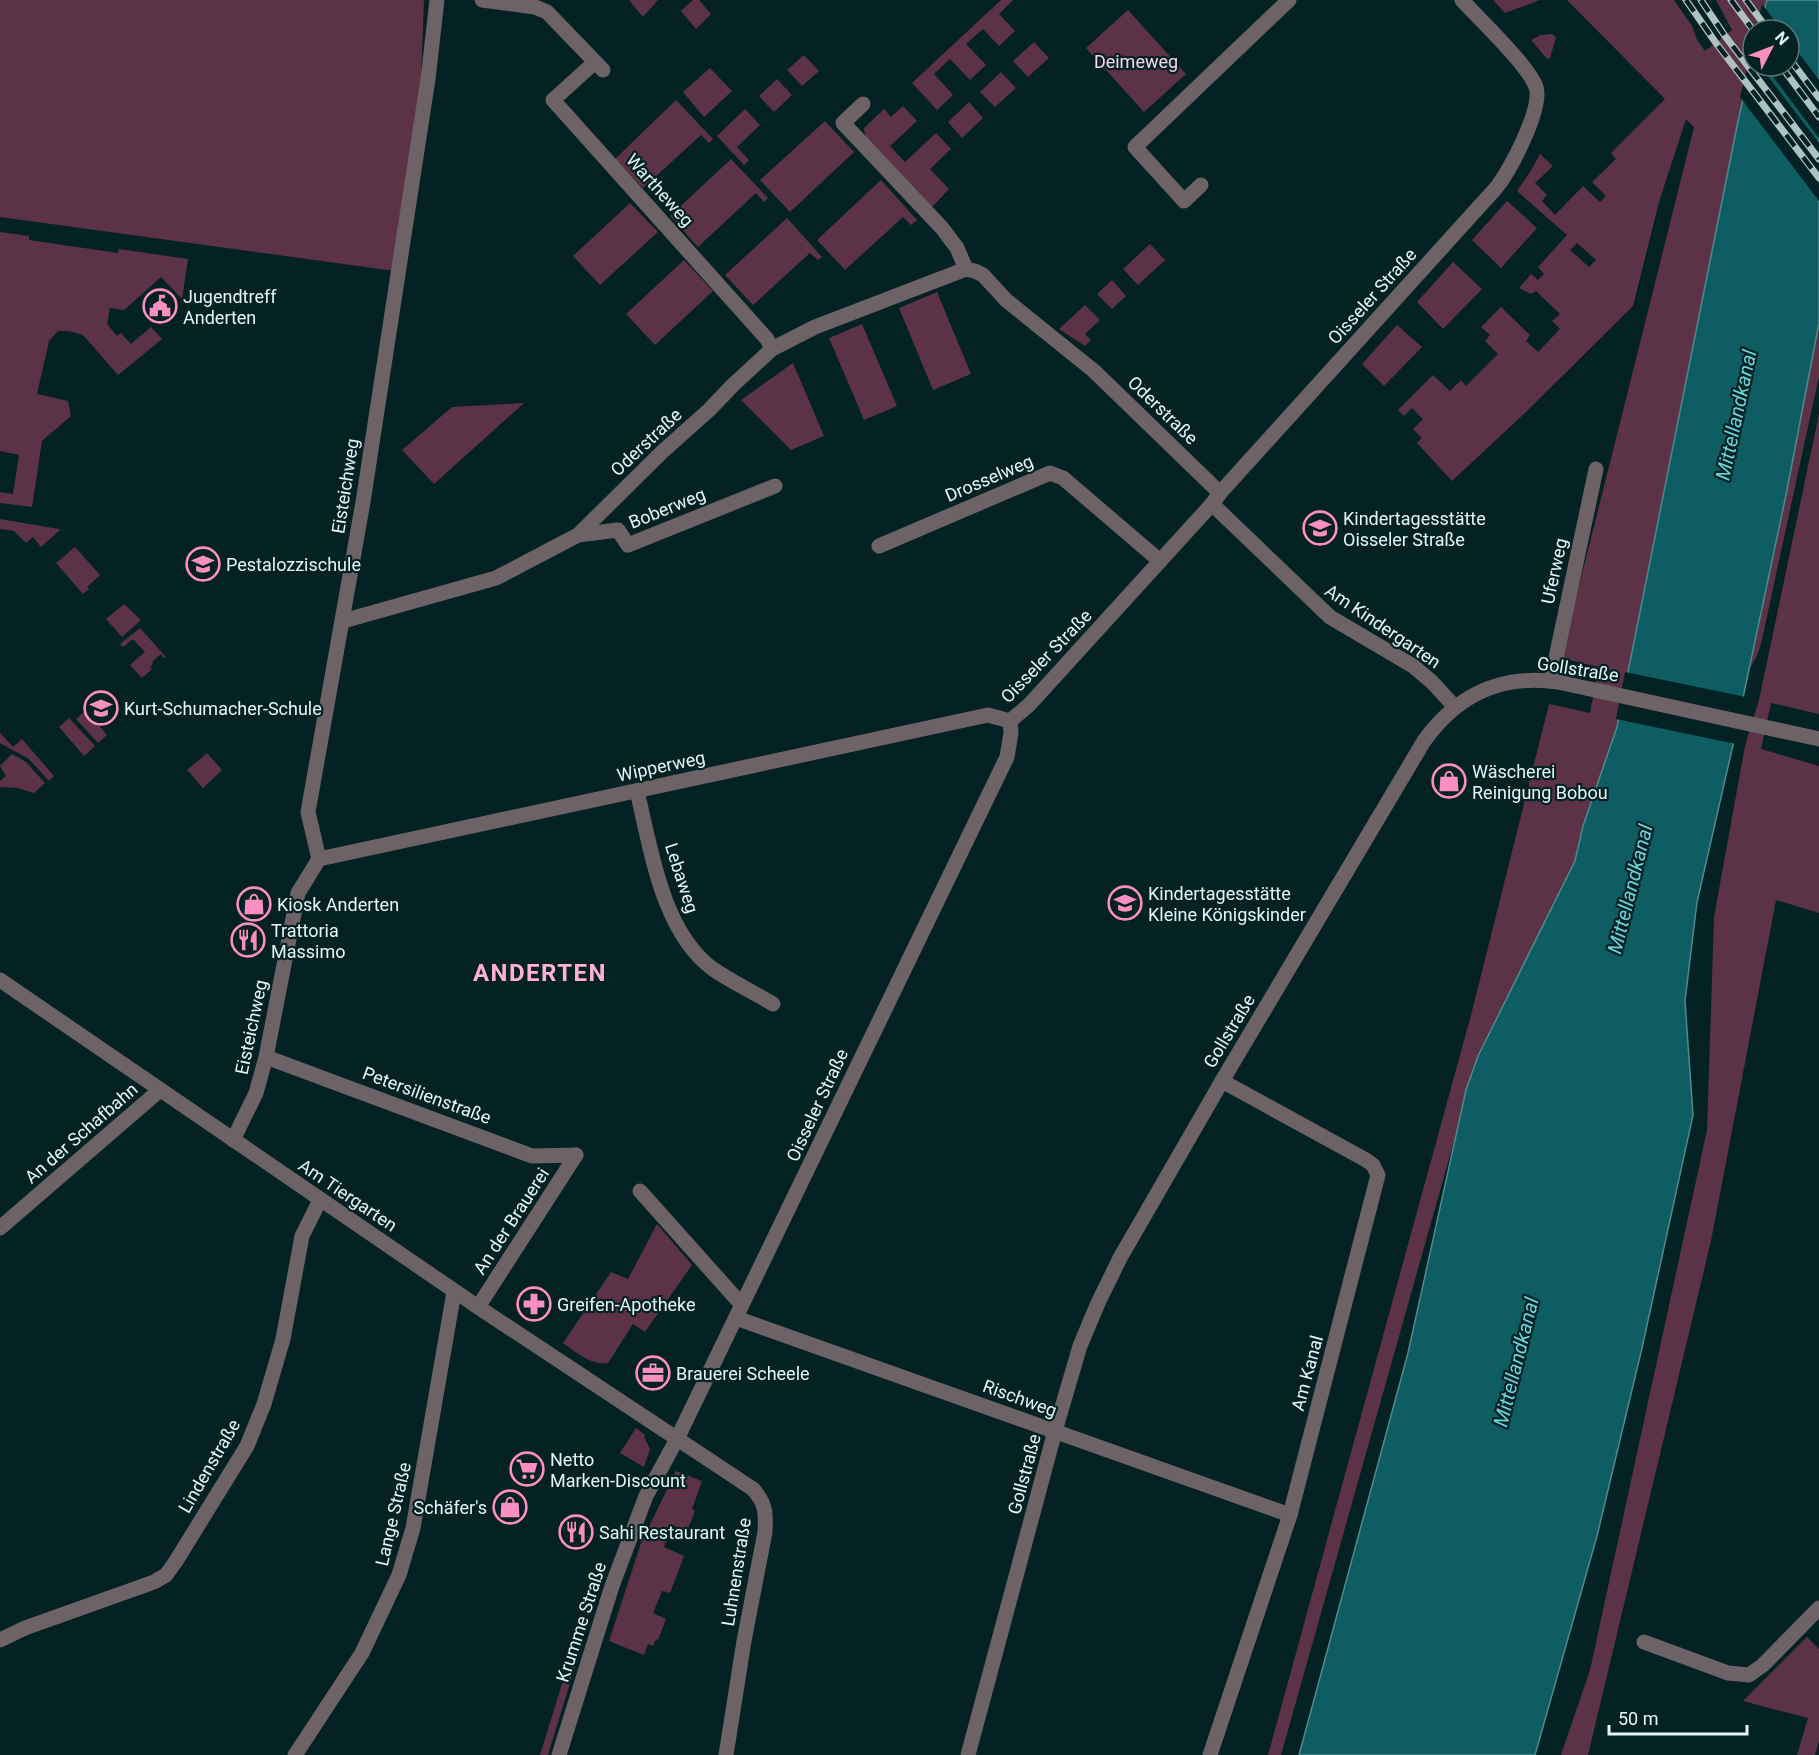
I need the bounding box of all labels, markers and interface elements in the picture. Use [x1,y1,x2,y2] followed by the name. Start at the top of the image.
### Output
[1741,18,1801,78] north arrow
[1771,28,1793,49] text: N
[1094,51,1178,72] park label: Deimeweg
[622,149,698,231] street label: Wartheweg
[1323,244,1421,348] street label: Oisseler Straße
[183,286,277,328] place label: Jugendtreff Anderten
[142,288,178,324] public building icon: Jugendtreff Anderten
[1710,347,1762,482] water label: Mittellandkanal
[1124,371,1202,449] street label: Oderstraße
[606,404,686,480] street label: Oderstraße
[327,437,363,535] street label: Eisteichweg
[942,450,1036,506] street label: Drosselweg
[626,483,708,533] street label: Boberweg
[1343,508,1486,550] place label: Kindertagesstätte Oisseler Straße
[1302,510,1338,546] school or university icon: Kindertagesstätte Oisseler Straße
[1537,536,1571,606] street label: Uferweg
[185,546,221,582] school or university icon: Pestalozzischule
[226,554,361,575] place label: Pestalozzischule
[1321,580,1445,672] street label: Am Kindergarten
[996,605,1096,707] street label: Oisseler Straße
[1536,652,1620,686] street label: Gollstraße
[83,690,119,726] school or university icon: Kurt-Schumacher-Schule
[124,698,322,719] place label: Kurt-Schumacher-Schule
[615,746,707,786] street label: Wipperweg
[1472,761,1608,803] place label: Wäscherei Reinigung Bobou
[1431,763,1467,799] shop icon: Wäscherei Reinigung Bobou
[1602,821,1658,956] water label: Mittellandkanal
[661,840,703,916] street label: Lebaweg
[1148,883,1306,925] place label: Kindertagesstätte Kleine Königskinder
[1107,885,1143,921] school or university icon: Kindertagesstätte Kleine Königskinder
[236,886,272,922] shop icon: Kiosk Anderten
[277,894,399,915] place label: Kiosk Anderten
[271,920,346,962] place label: Trattoria Massimo
[230,922,266,958] restaurant icon: Trattoria Massimo
[473,959,607,987] district label: ANDERTEN
[231,978,271,1076] street label: Eisteichweg
[1199,990,1259,1072] street label: Gollstraße
[782,1045,852,1165] street label: Oisseler Straße
[360,1062,494,1128] street label: Petersilienstraße
[20,1078,142,1188] street label: An der Schafbahn
[295,1154,401,1236] street label: Am Tiergarten
[469,1164,553,1278] street label: An der Brauerei
[516,1286,552,1322] pharmacy icon: Greifen-Apotheke
[557,1294,696,1315] place label: Greifen-Apotheke
[1488,1294,1544,1429] water label: Mittellandkanal
[1287,1333,1327,1413] street label: Am Kanal
[635,1355,671,1391] office icon: Brauerei Scheele
[676,1363,810,1384] place label: Brauerei Scheele
[980,1375,1060,1421] street label: Rischweg
[174,1415,244,1517] street label: Lindenstraße
[1003,1432,1045,1516] street label: Gollstraße
[550,1449,686,1491] place label: Netto Marken-Discount
[509,1451,545,1487] supermarket icon: Netto Marken-Discount
[371,1460,415,1568] street label: Lange Straße
[492,1489,528,1525] shop icon: Schäfer's
[414,1497,487,1518] place label: Schäfer's
[558,1514,594,1550] restaurant icon: Sahi Restaurant
[717,1516,755,1628] street label: Luhnenstraße
[599,1522,725,1543] place label: Sahi Restaurant
[552,1559,610,1685] street label: Krumme Straße
[1609,1698,1747,1736] scale bar
[1618,1708,1658,1729] text: 50 m

